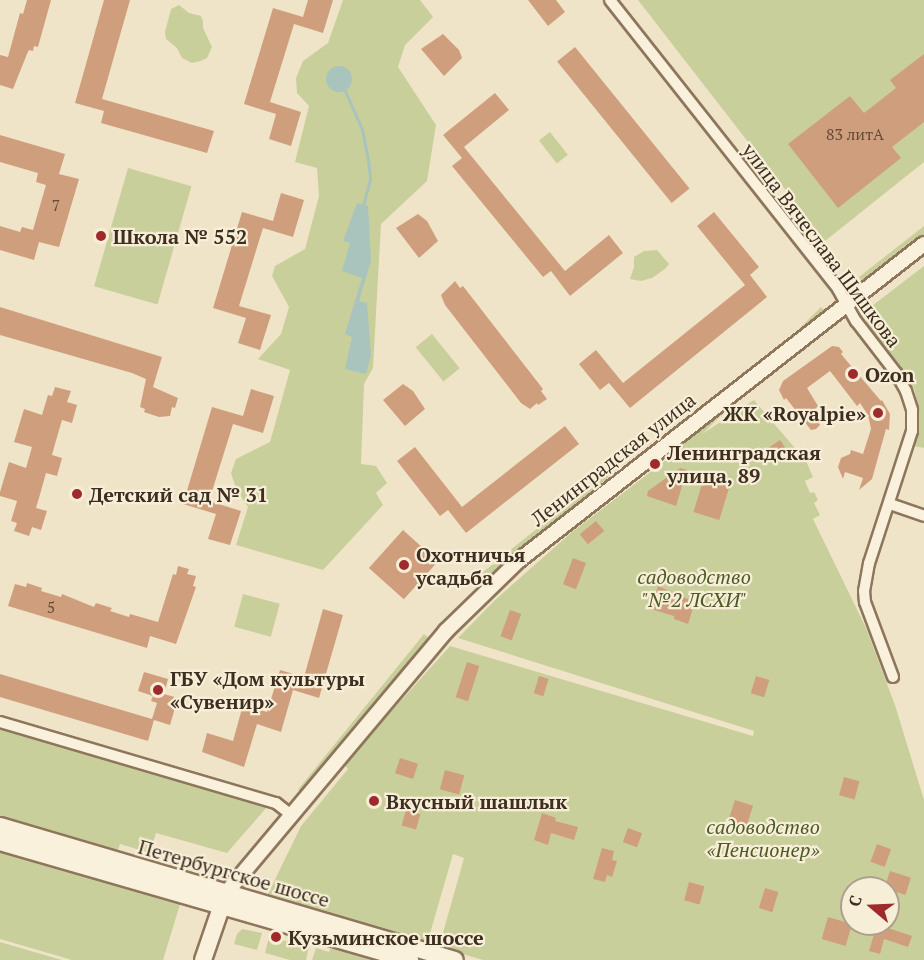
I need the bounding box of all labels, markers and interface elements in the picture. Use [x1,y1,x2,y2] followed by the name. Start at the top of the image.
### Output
[826,124,884,144] house number: 83 литА
[737,138,907,352] street label: улица Вячеслава Шишкова
[52,195,60,215] house number: 7
[113,224,247,248] place label: Школа № 552
[94,229,108,243] marker: Школа № 552
[865,362,914,386] place label: Ozon
[846,367,860,381] marker: Ozon
[526,387,700,531] street label: Ленинградская улица
[723,401,866,425] place label: ЖК «Royalpie»
[871,406,885,420] marker: ЖК «Royalpie»
[667,440,821,487] place label: Ленинградская улица, 89
[648,457,662,471] marker: Ленинградская улица, 89
[89,482,268,506] place label: Детский сад № 31
[70,487,84,501] marker: Детский сад № 31
[416,542,525,589] place label: Охотничья усадьба
[397,558,411,572] marker: Охотничья усадьба
[637,564,751,611] park label: садоводство "№2 ЛСХИ"
[47,597,55,617] house number: 5
[170,666,365,713] place label: ГБУ «Дом культуры «Сувенир»
[151,683,165,697] marker: ГБУ «Дом культуры «Сувенир»
[386,789,567,813] place label: Вкусный шашлык
[367,794,381,808] marker: Вкусный шашлык
[706,815,820,862] park label: садоводство «Пенсионер»
[136,834,332,912] street label: Петербургское шоссе
[840,876,900,936] north arrow
[843,892,867,909] text: С
[288,925,484,949] place label: Кузьминское шоссе
[269,930,283,944] marker: Кузьминское шоссе

